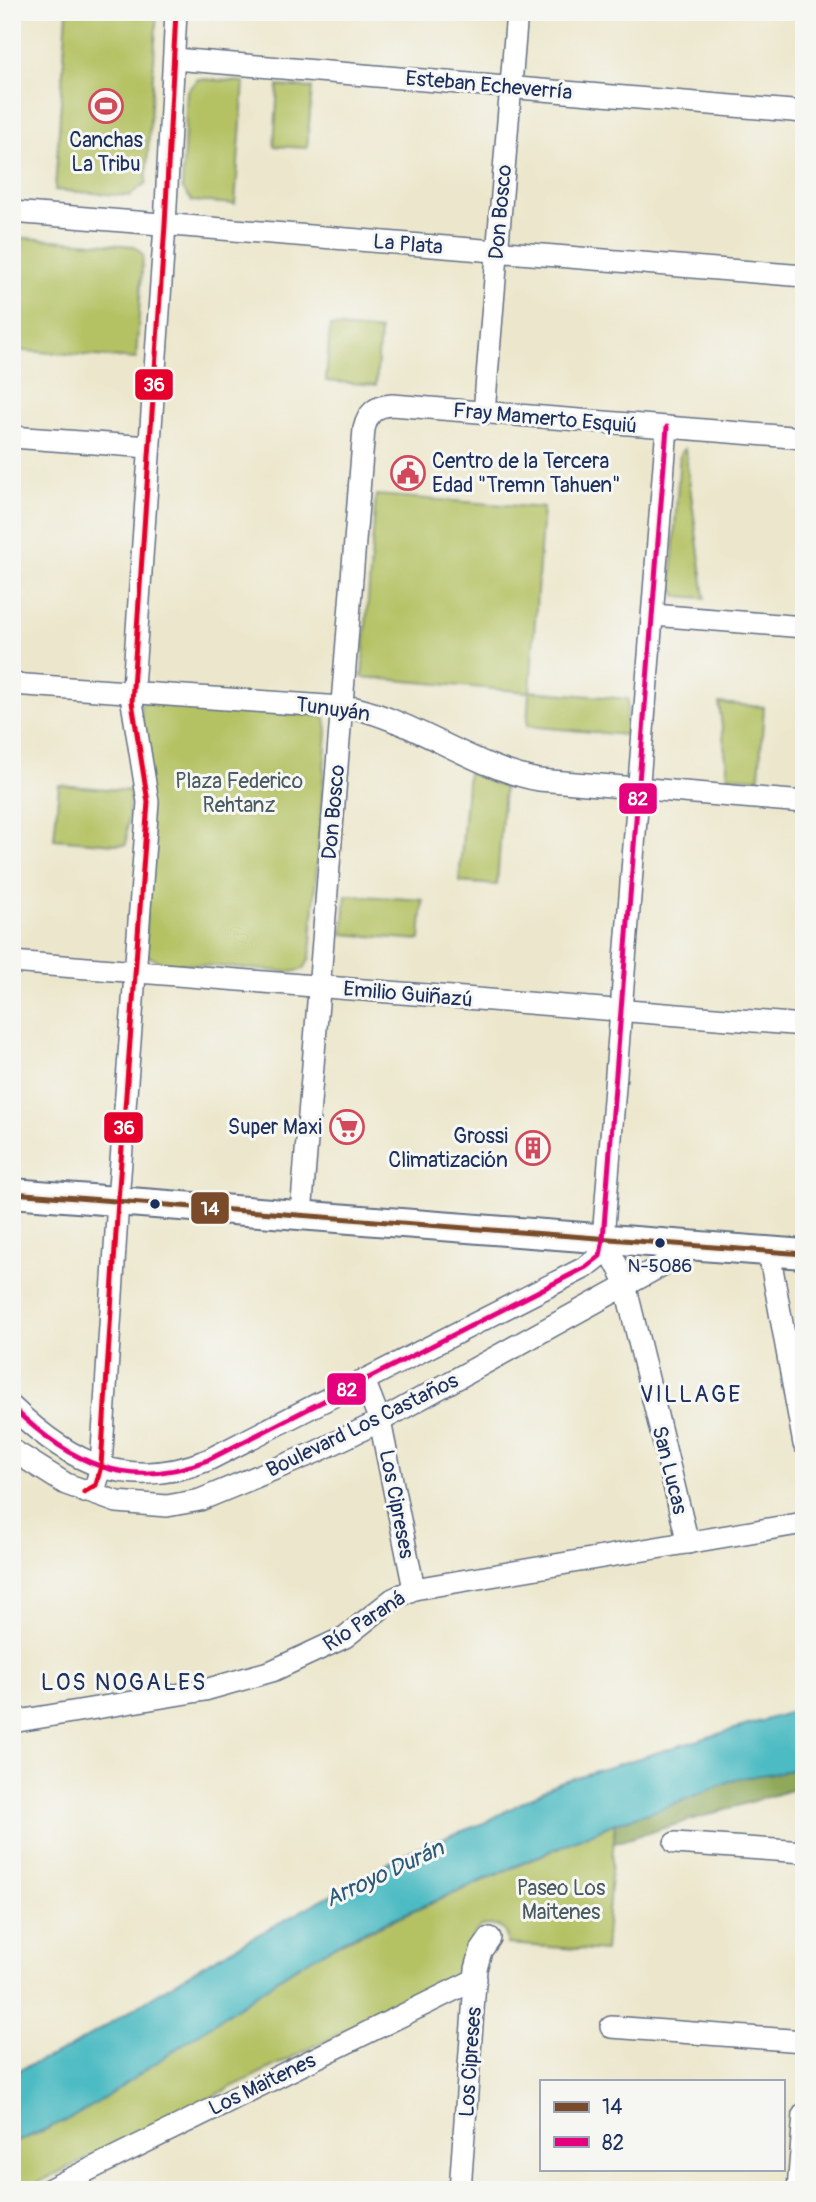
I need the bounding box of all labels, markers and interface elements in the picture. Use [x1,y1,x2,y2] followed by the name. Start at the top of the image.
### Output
[404,65,573,106] street label: Esteban Echeverría
[87,87,125,125] sports icon: Canchas La Tribu
[69,127,143,178] place label: Canchas La Tribu
[483,163,518,261] street label: Don Bosco
[372,228,444,261] street label: La Plata
[134,368,174,401] line badge: 36
[143,373,165,397] text: 36
[452,397,638,440] street label: Fray Mamerto Esquiú
[432,448,621,499] place label: Centro de la Tercera Edad "Tremn Tahuen"
[389,454,427,492] public building icon: Centro de la Tercera Edad "Tremn Tahuen"
[294,691,372,728] street label: Tunuyán
[316,763,351,861] street label: Don Bosco
[175,768,303,819] park label: Plaza Federico Rehtanz
[618,782,658,815] line badge: 82
[628,787,648,811] text: 82
[342,975,474,1014] street label: Emilio Guiñazú
[328,1108,366,1146] supermarket icon: Super Maxi
[103,1111,144,1144] line badge: 36
[228,1114,322,1141] place label: Super Maxi
[113,1116,135,1140] text: 36
[388,1123,508,1174] place label: Grossi Climatización
[514,1129,552,1167] building icon: Grossi Climatización
[190,1191,230,1225] line badge: 14
[148,1197,162,1211] unlabelled marker
[201,1197,219,1221] text: 14
[653,1236,667,1250] marker: N-5086
[628,1254,692,1278] place label: N-5086
[262,1367,463,1484] street label: Boulevard Los Castaños
[326,1372,367,1406] line badge: 82
[337,1378,357,1402] text: 82
[640,1380,742,1409] district label: VILLAGE
[646,1423,694,1518] street label: San Lucas
[373,1447,420,1561] street label: Los Cipreses
[318,1585,411,1658] street label: Río Paraná
[41,1668,207,1697] district label: LOS NOGALES
[320,1833,449,1914] water label: Arroyo Durán
[517,1875,606,1926] park label: Paseo Los Maitenes
[453,2006,488,2118] street label: Los Cipreses
[204,2047,321,2122] street label: Los Maitenes
[540,2080,784,2170] legend
[602,2094,622,2121] text: 14
[602,2130,624,2157] text: 82

